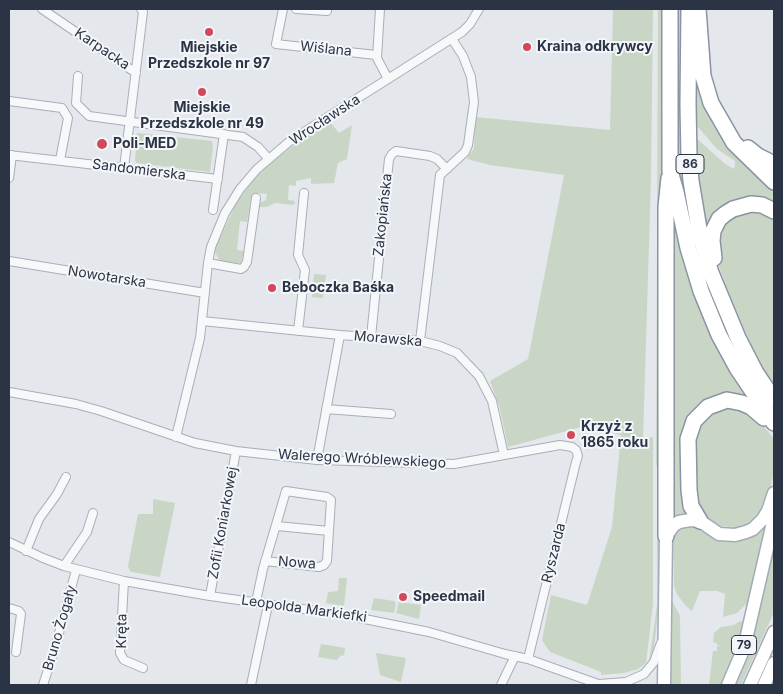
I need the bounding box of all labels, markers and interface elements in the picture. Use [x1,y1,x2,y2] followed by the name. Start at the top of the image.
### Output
[71,24,133,74] street label: Karpacka
[203,26,215,38] marker: Miejskie Przedszkole nr 97
[299,38,353,60] street label: Wiślana
[537,39,653,55] place label: Kraina odkrywcy
[148,40,270,72] place label: Miejskie Przedszkole nr 97
[521,41,533,53] marker: Kraina odkrywcy
[196,86,208,98] marker: Miejskie Przedszkole nr 49
[287,91,363,149] street label: Wrocławska
[140,100,264,132] place label: Miejskie Przedszkole nr 49
[113,136,176,152] place label: Poli-MED
[95,137,109,151] marker: Poli-MED
[676,154,704,173] road number: 86
[91,156,187,184] street label: Sandomierska
[370,173,396,257] street label: Zakopiańska
[67,263,147,291] street label: Nowotarska
[282,280,394,296] place label: Beboczka Baśka
[266,282,278,294] marker: Beboczka Baśka
[353,328,423,350] street label: Morawska
[581,419,648,452] place label: Krzyż z 1865 roku
[565,429,577,441] marker: Krzyż z 1865 roku
[278,446,446,472] street label: Walerego Wróblewskiego
[205,466,241,580] street label: Zofii Koniarkowej
[538,521,570,585] street label: Ryszarda
[277,553,317,573] street label: Nowa
[40,583,80,673] street label: Bruno Żogały
[413,589,485,605] place label: Speedmail
[397,591,409,603] marker: Speedmail
[240,592,368,626] street label: Leopolda Markiefki
[113,613,131,649] street label: Kręta
[732,636,756,654] road number: 79

